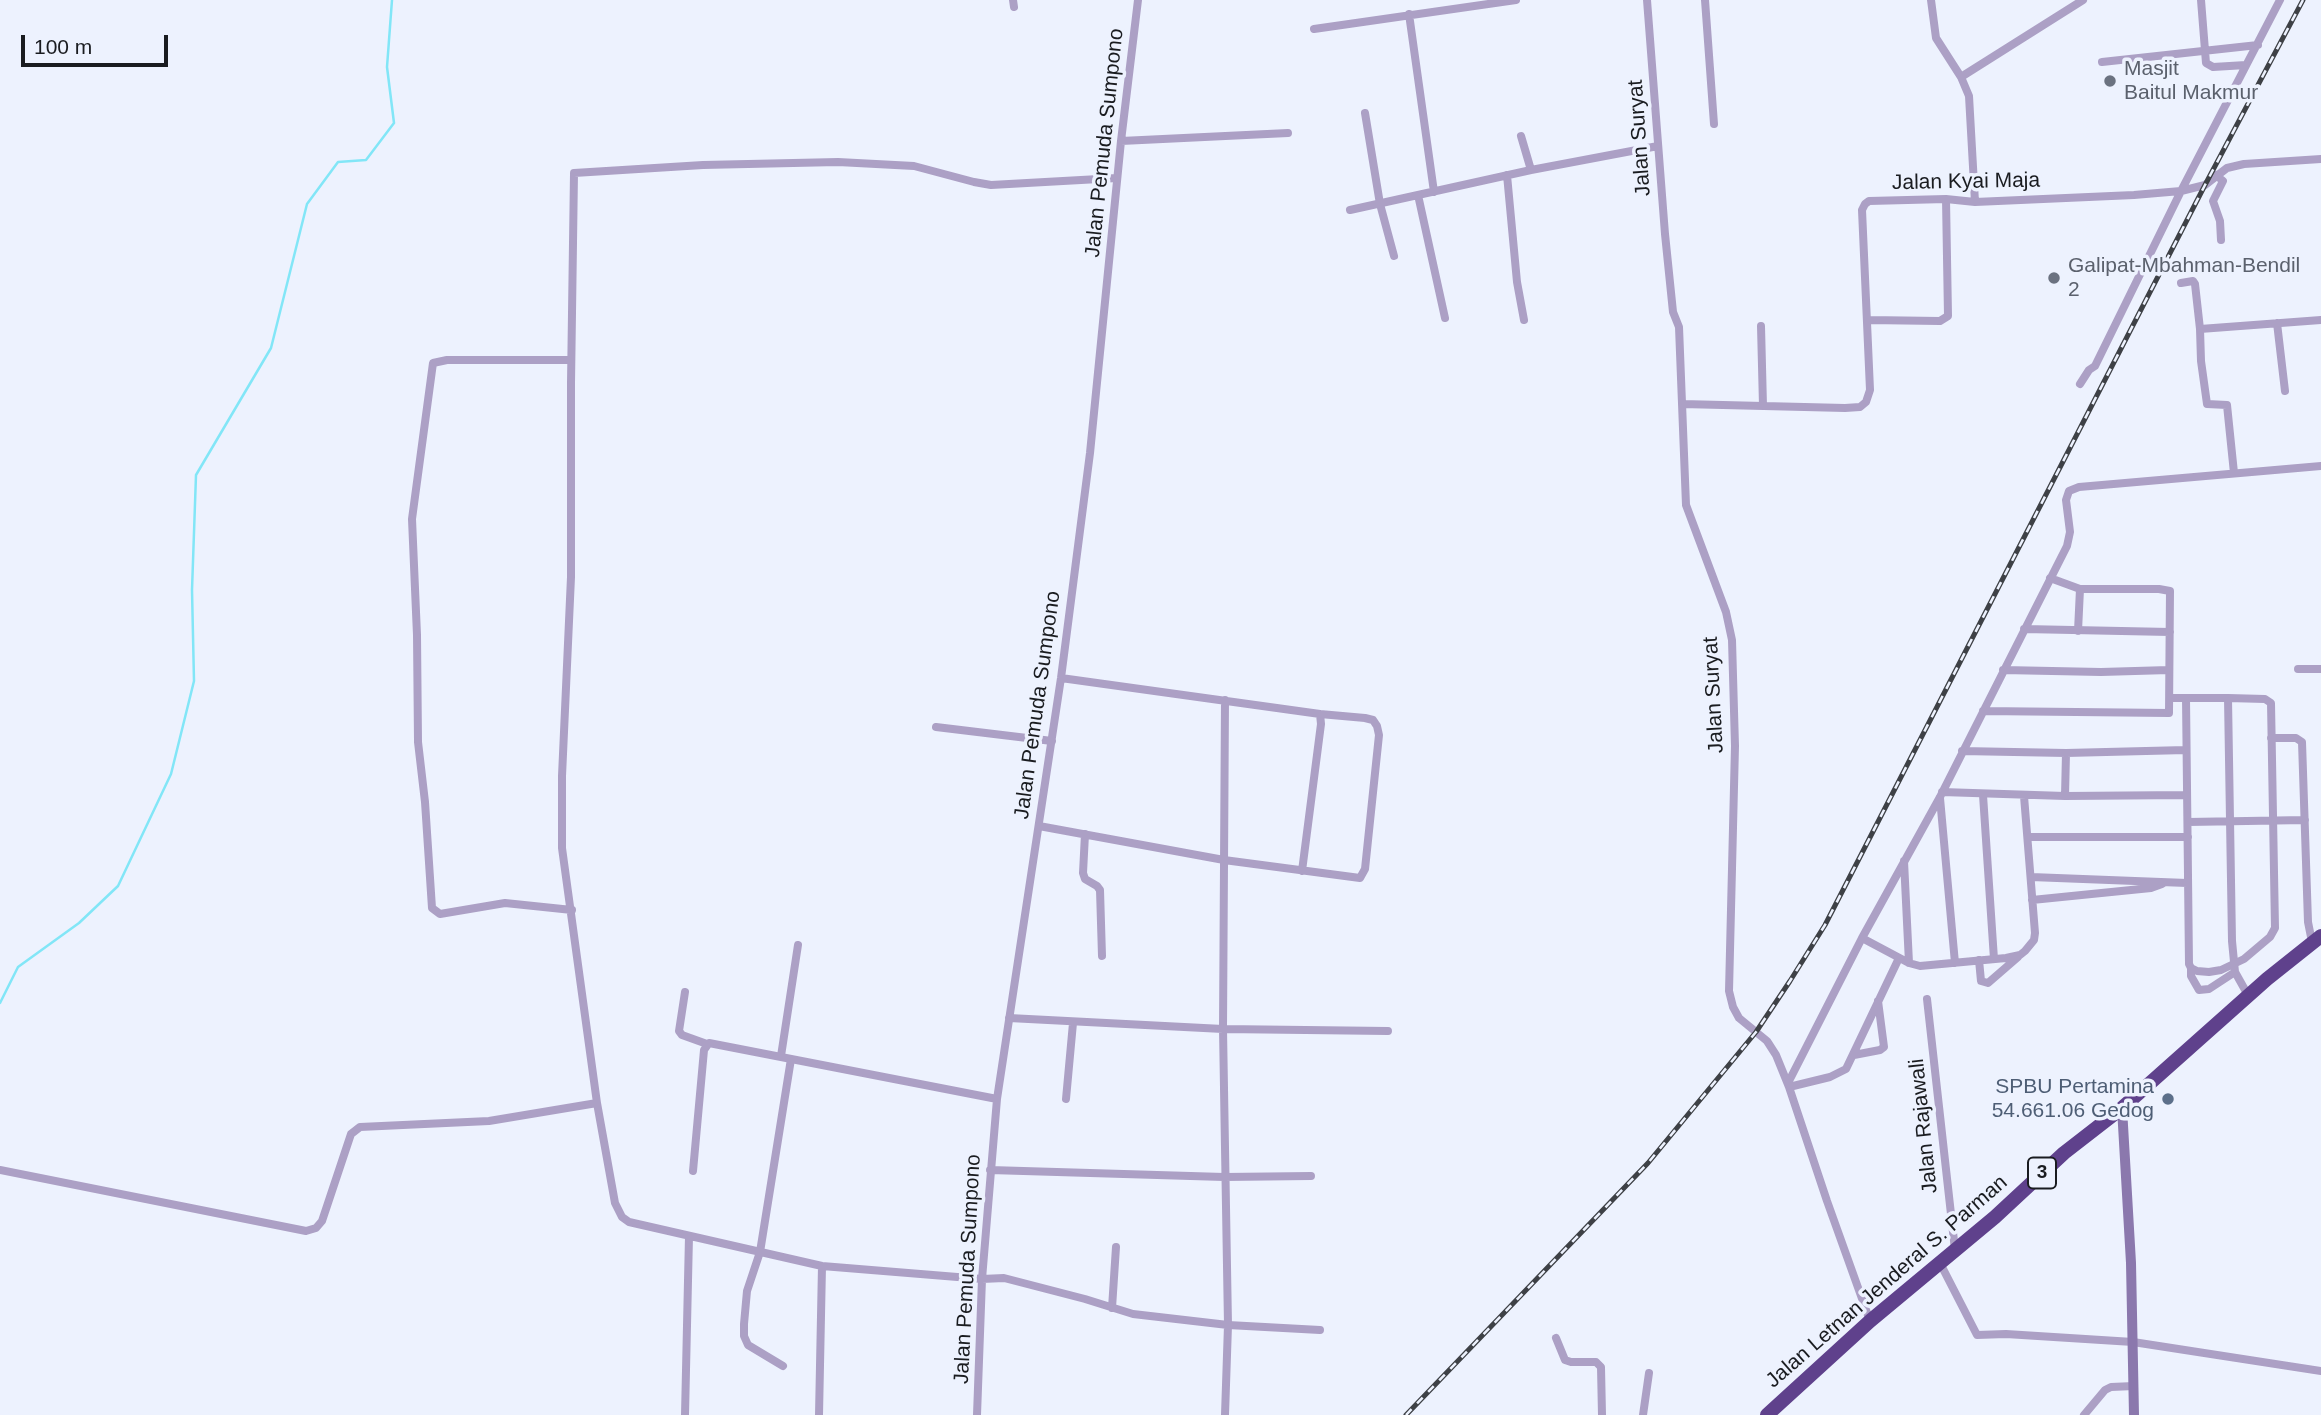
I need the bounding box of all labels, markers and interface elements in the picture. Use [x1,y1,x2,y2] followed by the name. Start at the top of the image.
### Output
[24,21,172,65] scale bar
[1080,27,1130,259] street label: Jalan Pemuda Sumpono
[34,35,92,58] text: 100 m
[2124,56,2258,106] place label: Masjit Baitul Makmur
[2102,73,2118,89] marker: Masjit Baitul Makmur
[1623,79,1657,197] street label: Jalan Suryat
[1892,168,2040,196] street label: Jalan Kyai Maja
[2068,253,2300,303] place label: Galipat-Mbahman-Bendil 2
[2046,270,2062,286] marker: Galipat-Mbahman-Bendil 2
[1010,589,1066,821] street label: Jalan Pemuda Sumpono
[1698,636,1730,754] street label: Jalan Suryat
[1904,1057,1944,1195] street label: Jalan Rajawali
[1992,1074,2154,1124] place label: SPBU Pertamina 54.661.06 Gedog
[2160,1091,2176,1107] marker: SPBU Pertamina 54.661.06 Gedog
[949,1154,987,1384] street label: Jalan Pemuda Sumpono
[2028,1158,2056,1189] road number: 3
[1761,1170,2013,1394] street label: Jalan Letnan Jenderal S. Parman

